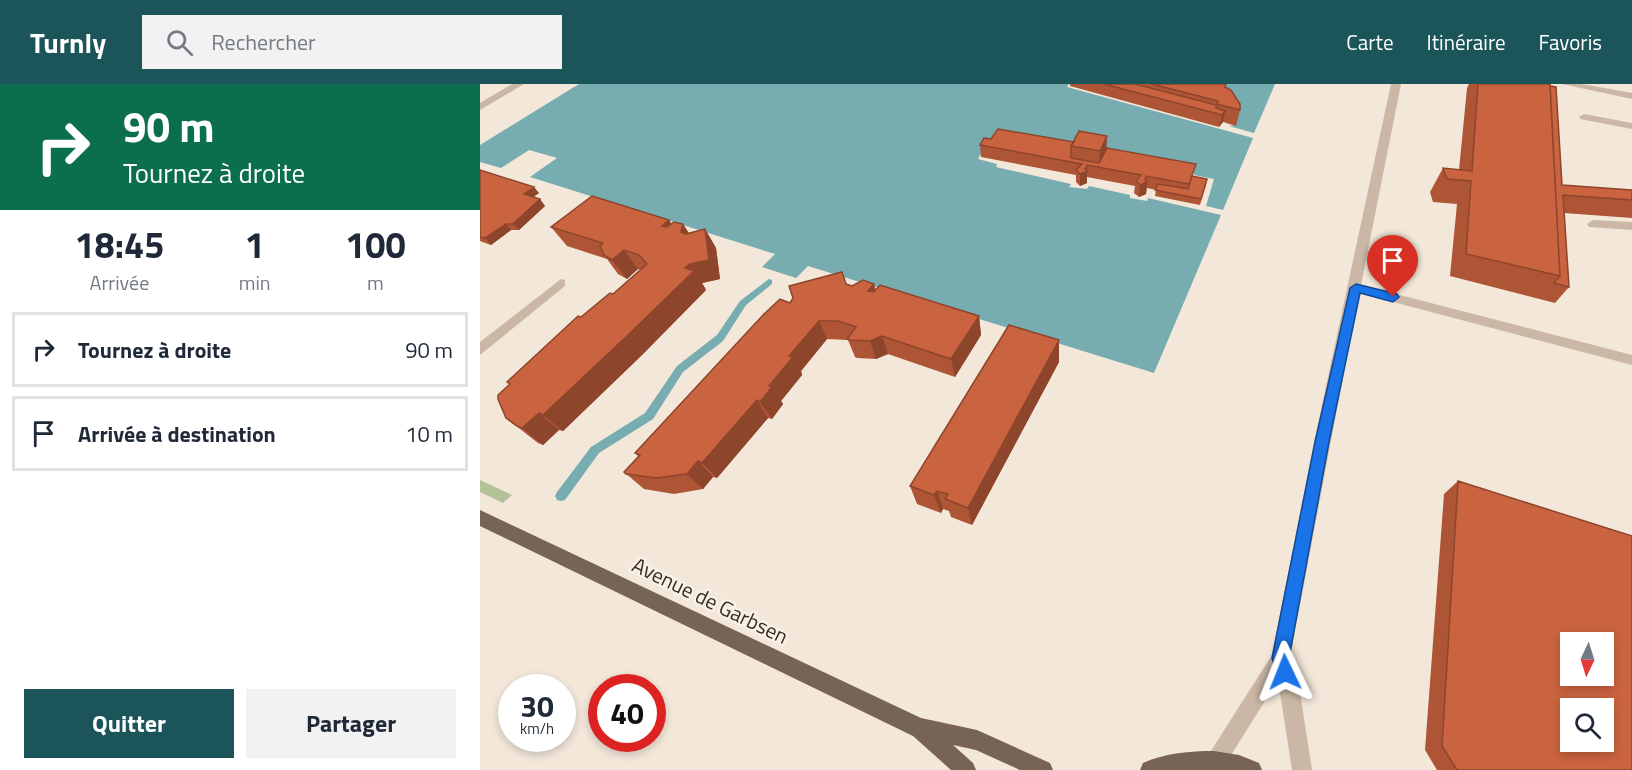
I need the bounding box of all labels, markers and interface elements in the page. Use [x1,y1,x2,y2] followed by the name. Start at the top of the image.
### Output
[142,15,562,69] search box
[30,21,106,64] text: Turnly
[211,25,316,59] text: Rechercher
[163,26,196,59] icon: search
[1346,26,1394,58] text: Carte
[1427,26,1506,58] text: Itinéraire
[1539,26,1602,58] text: Favoris
[123,94,215,158] text: 90 m
[24,108,102,186] icon: right
[123,152,305,193] text: Tournez à droite
[74,217,164,272] text: 18:45
[245,217,265,272] text: 1
[345,217,406,272] text: 100
[1367,235,1418,297] pin
[1376,244,1409,277] icon: arrive
[89,267,149,298] text: Arrivée
[239,267,271,298] text: min
[367,267,384,298] text: m
[27,333,60,366] icon: right
[78,333,231,367] text: Tournez à droite
[405,333,453,367] text: 90 m
[27,417,60,450] icon: arrive
[78,417,276,451] text: Arrivée à destination
[405,417,453,451] text: 10 m
[627,548,794,652] street label: Avenue de Garbsen
[1560,632,1614,686] north arrow
[1560,632,1614,752] map controls
[1253,640,1317,704] position arrow
[588,674,666,752] speed limit sign: 40
[520,683,554,729] text: 30
[24,689,234,758] button: Quitter
[246,689,456,758] button: Partager
[1560,698,1614,752] button: search
[520,717,554,740] text: km/h

